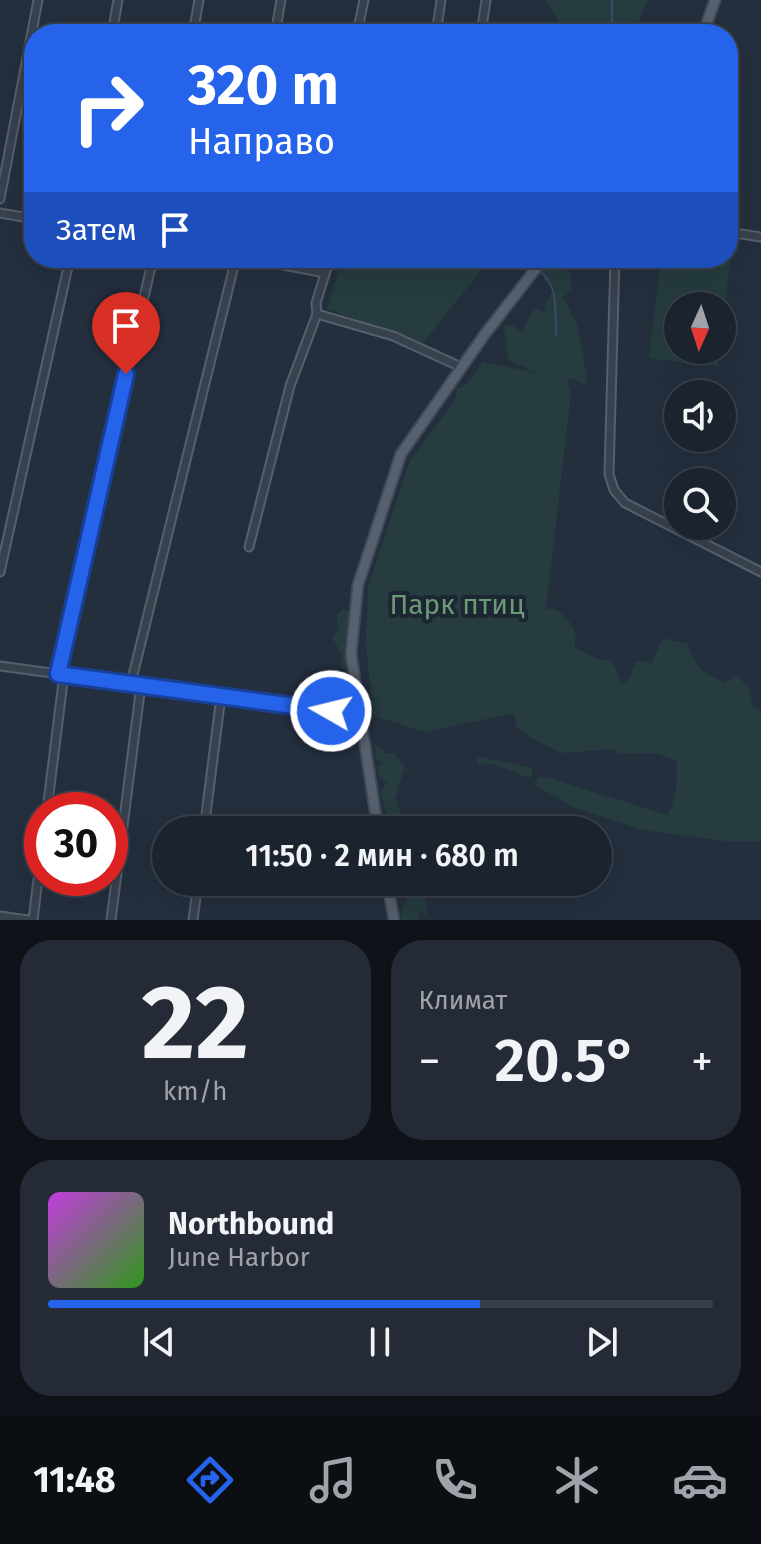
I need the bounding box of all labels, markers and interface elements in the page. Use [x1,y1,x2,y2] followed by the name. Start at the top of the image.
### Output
[188,52,339,119] text: 320 m
[56,56,160,160] icon: right
[188,120,335,164] text: Направо
[153,208,197,252] icon: arrive
[56,212,137,248] text: Затем
[92,292,160,374] pin
[664,292,736,364] north arrow
[664,292,736,540] map controls
[104,304,148,348] icon: arrive
[664,380,736,452] button: sound
[664,468,736,540] button: search
[389,588,525,621] park label: Парк птиц
[289,669,373,753] position arrow
[24,792,128,896] speed limit sign: 30
[245,838,519,874] text: 11:50 · 2 мин · 680 m
[141,961,249,1086] text: 22
[419,985,507,1016] text: Климат
[494,1025,637,1097] text: 20.5°
[419,1035,441,1088] text: −
[691,1035,713,1088] text: +
[163,1076,227,1107] text: km/h
[168,1206,334,1242] text: Northbound
[168,1242,310,1273] text: June Harbor
[137,1320,181,1364] icon: previous
[358,1320,402,1364] icon: pause
[580,1320,624,1364] icon: next
[182,1452,238,1508] icon: directions
[305,1452,361,1508] icon: music
[427,1452,483,1508] icon: phone
[549,1452,605,1508] icon: climate
[672,1452,728,1508] icon: car
[33,1458,116,1502] text: 11:48

